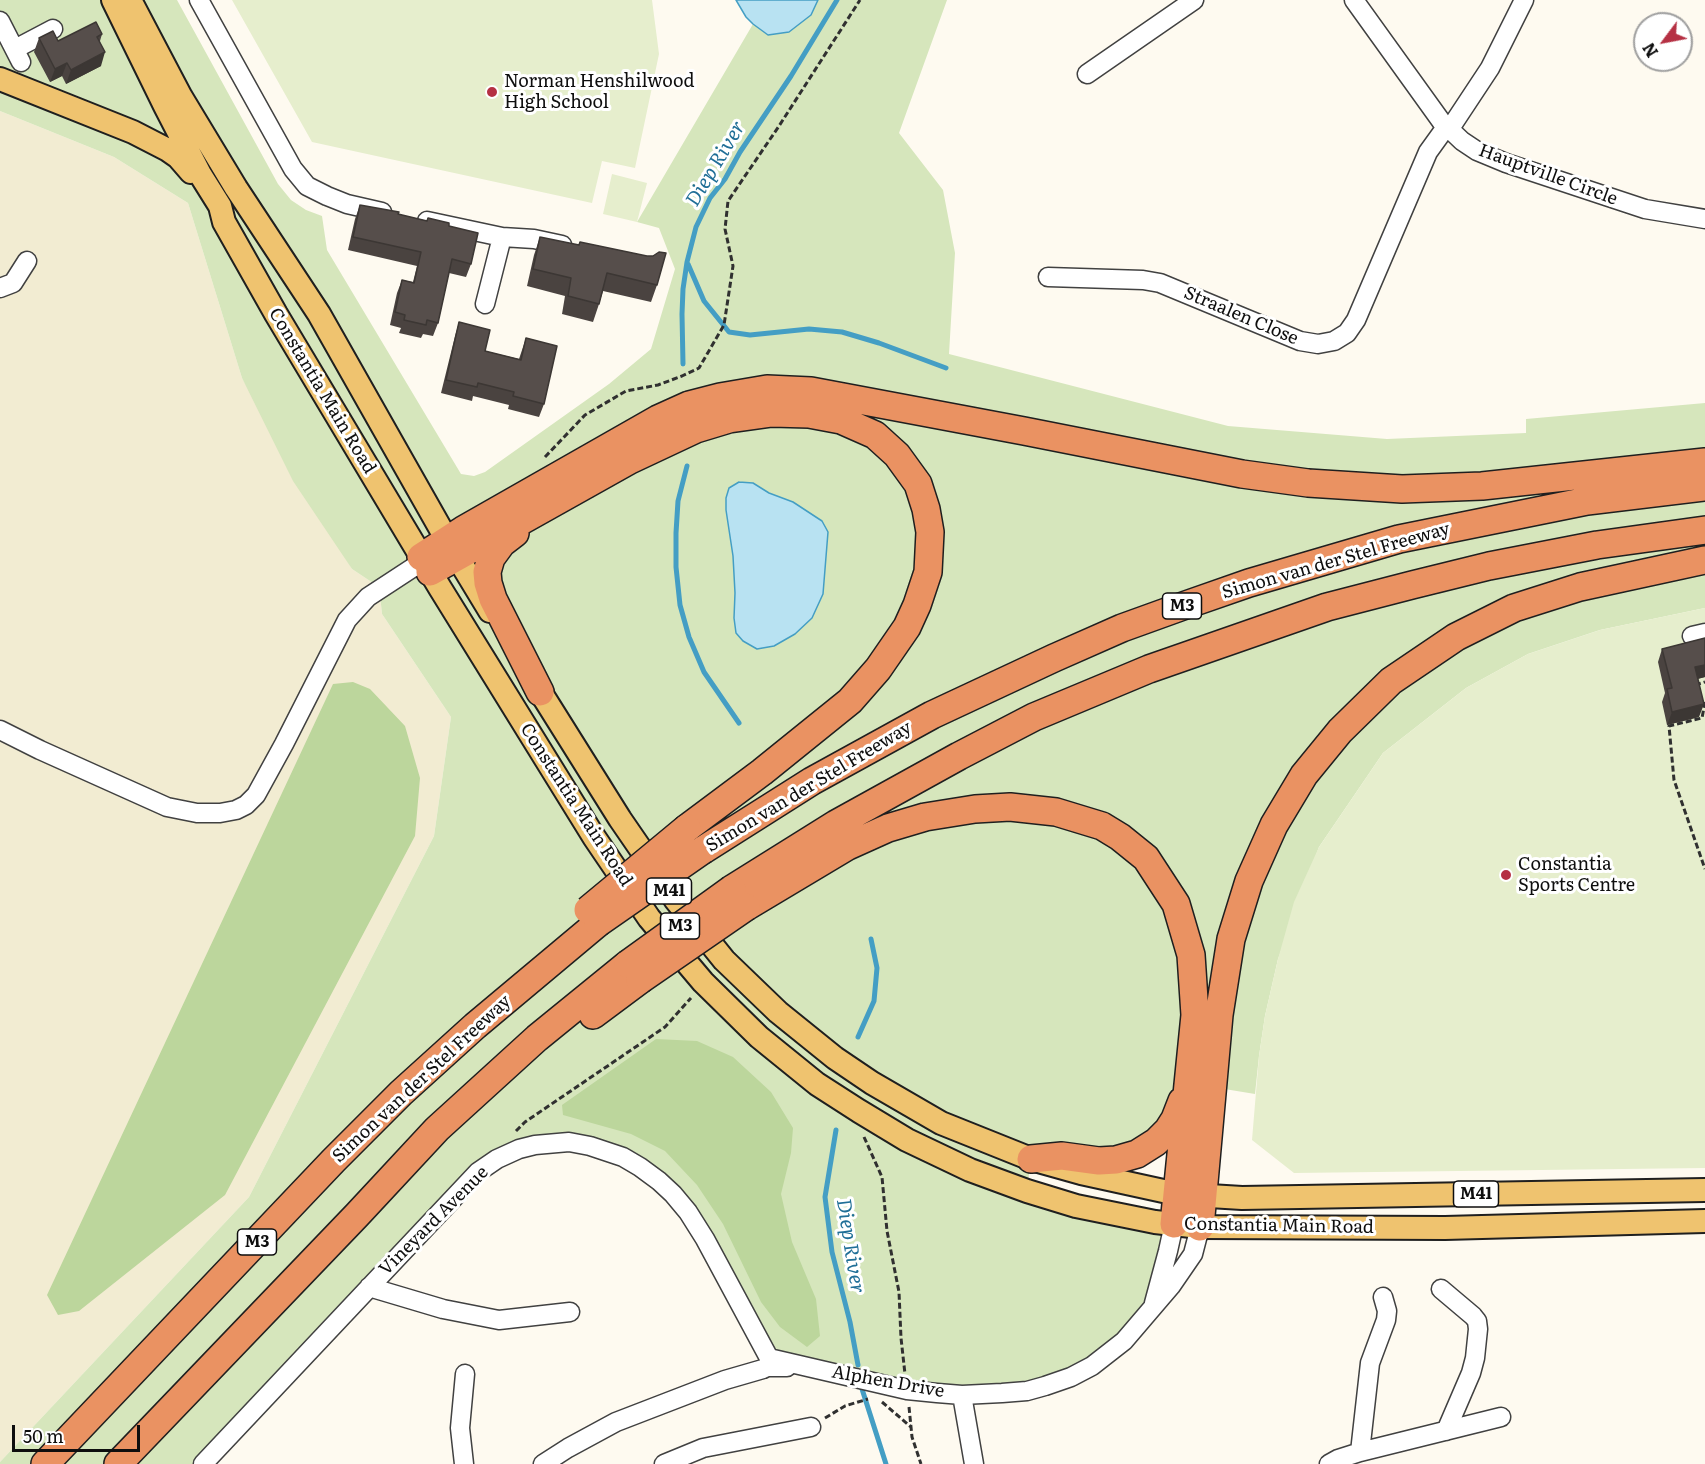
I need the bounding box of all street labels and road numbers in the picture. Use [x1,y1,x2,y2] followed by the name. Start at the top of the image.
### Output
[1476,140,1620,210] street label: Hauptville Circle
[1181,282,1301,350] street label: Straalen Close
[264,304,380,478] street label: Constantia Main Road
[1220,518,1452,604] street label: Simon van der Stel Freeway
[1162,593,1202,619] road number: M3
[702,717,916,857] street label: Simon van der Stel Freeway
[515,720,637,890] street label: Constantia Main Road
[646,878,692,904] road number: M41
[660,913,700,939] road number: M3
[328,991,516,1167] street label: Simon van der Stel Freeway
[375,1162,493,1280] street label: Vineyard Avenue
[1454,1181,1498,1207] road number: M41
[1184,1214,1374,1238] street label: Constantia Main Road
[238,1229,276,1255] road number: M3
[830,1361,946,1403] street label: Alphen Drive

